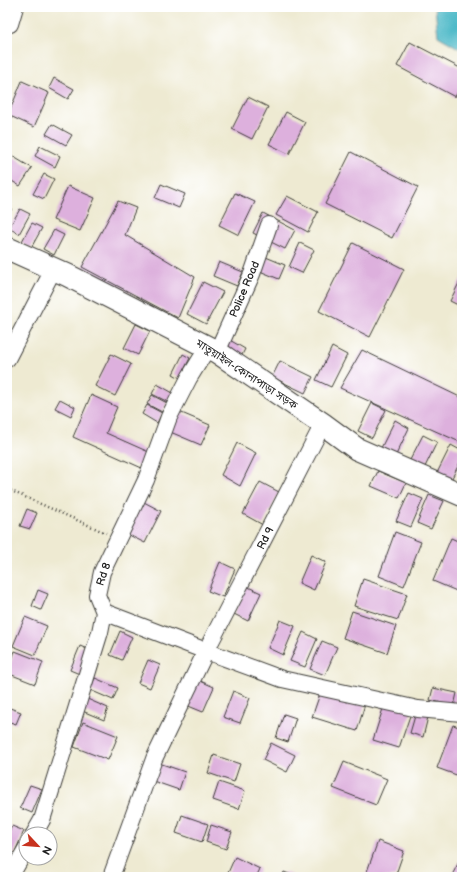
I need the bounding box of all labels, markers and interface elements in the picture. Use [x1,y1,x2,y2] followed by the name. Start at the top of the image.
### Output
[227,259,262,319] street label: Police Road
[193,336,300,412] street label: মাতুয়াইল-কোনাপাড়া সড়ক
[254,525,277,552] street label: Rd 9
[93,561,113,587] street label: Rd 8
[18,826,58,866] north arrow
[39,844,54,857] text: N

